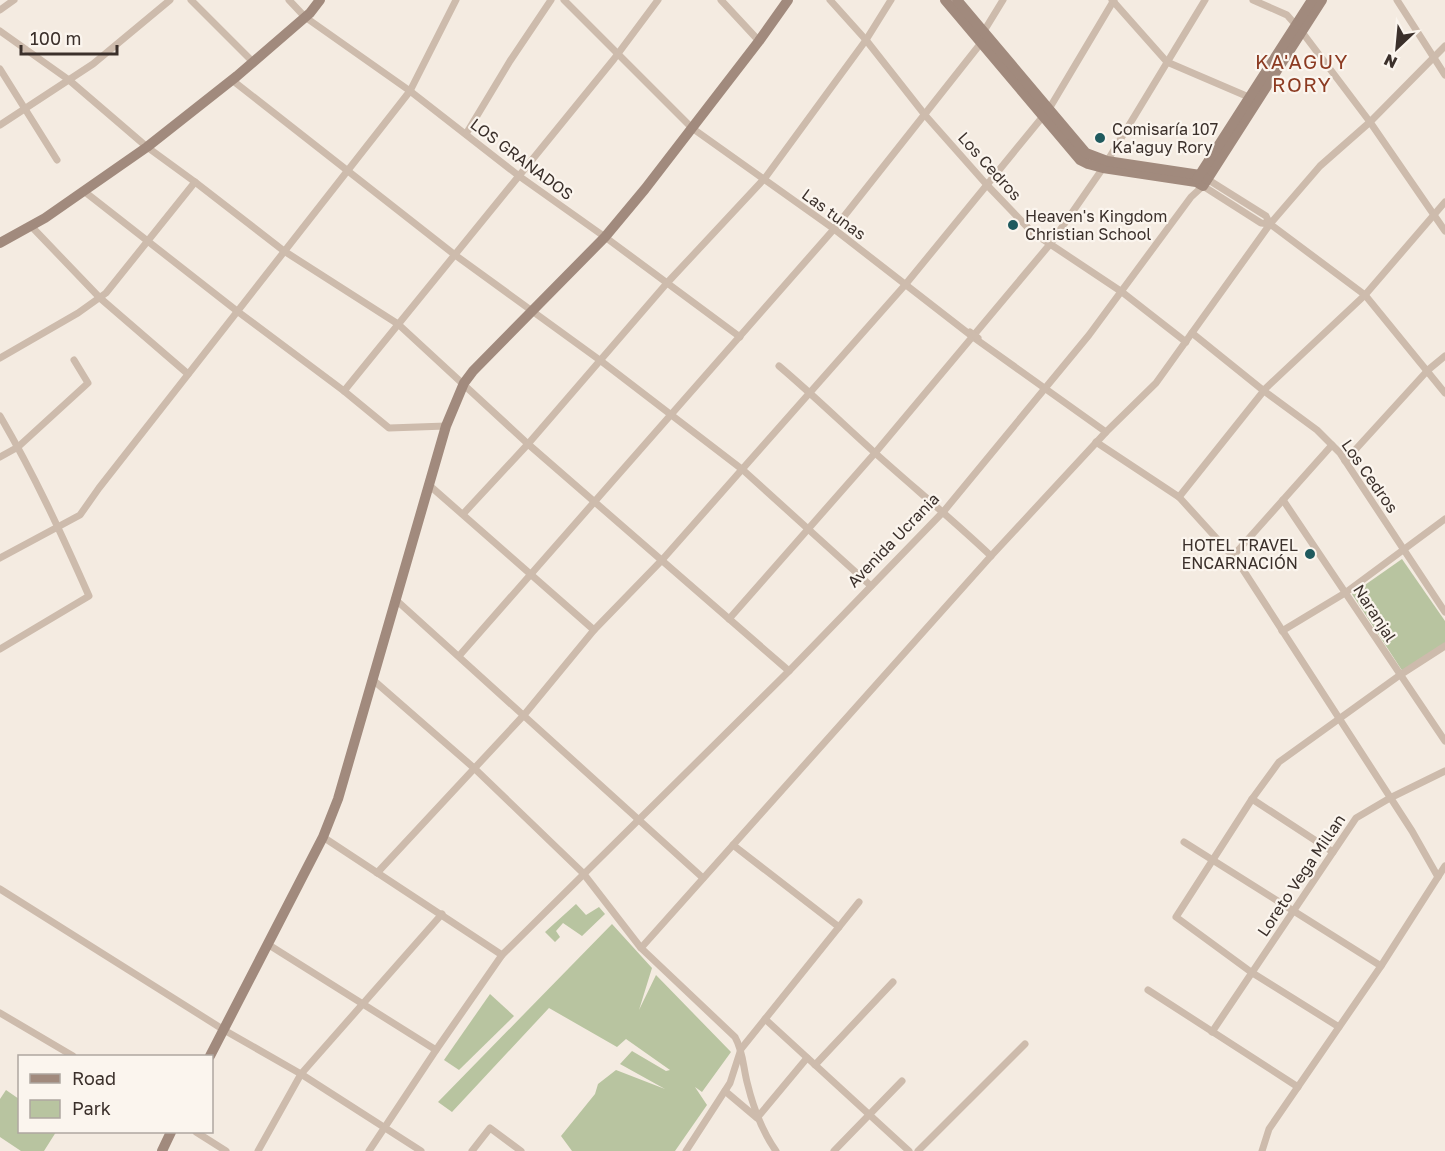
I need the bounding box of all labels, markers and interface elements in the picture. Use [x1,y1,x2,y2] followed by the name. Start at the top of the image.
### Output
[21,18,117,56] scale bar
[1367,18,1427,78] north arrow
[30,27,81,49] text: 100 m
[1255,49,1349,96] district label: KA'AGUY RORY
[1381,50,1400,73] text: N
[467,114,577,204] street label: LOS GRANADOS
[1112,119,1218,157] place label: Comisaría 107 Ka'aguy Rory
[954,128,1026,204] street label: Los Cedros
[1093,131,1107,145] marker: Comisaría 107 Ka'aguy Rory
[798,184,870,244] street label: Las tunas
[1025,206,1167,244] place label: Heaven's Kingdom Christian School
[1006,218,1020,232] marker: Heaven's Kingdom Christian School
[1337,435,1403,517] street label: Los Cedros
[843,489,943,591] street label: Avenida Ucrania
[1181,535,1298,573] place label: HOTEL TRAVEL ENCARNACIÓN
[1303,547,1317,561] marker: HOTEL TRAVEL ENCARNACIÓN
[1349,580,1401,646] street label: Naranjal
[1253,810,1349,940] street label: Loreto Vega Millan
[18,1055,213,1133] legend
[72,1067,116,1089] text: Road
[72,1097,111,1119] text: Park

